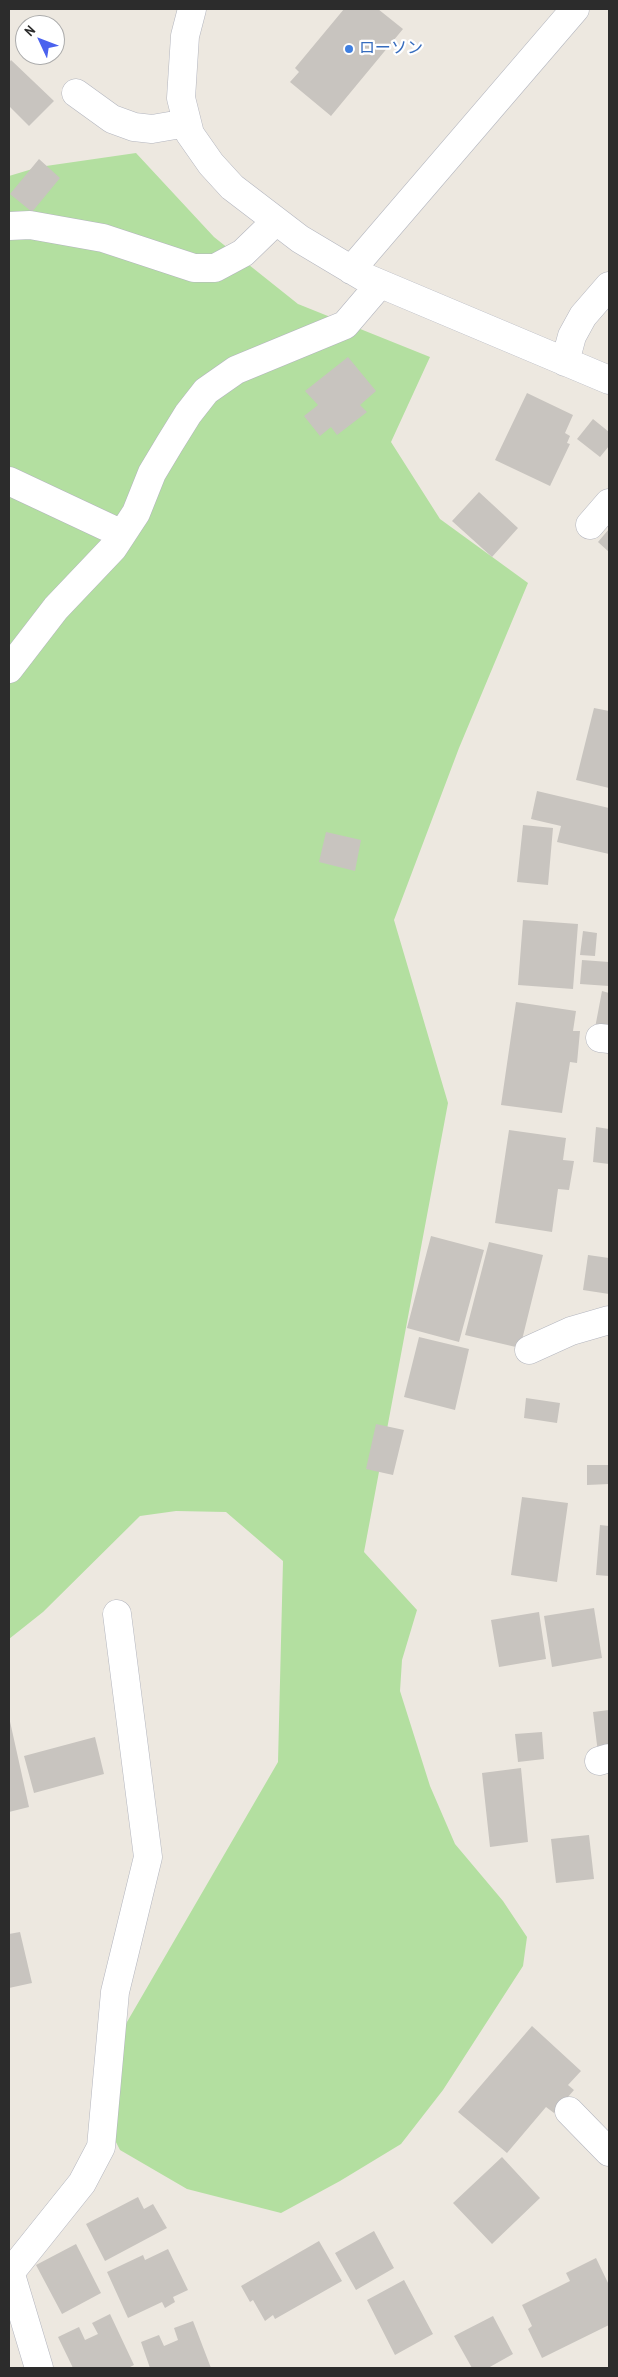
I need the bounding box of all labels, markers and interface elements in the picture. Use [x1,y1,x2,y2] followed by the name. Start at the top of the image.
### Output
[15,15,65,65] north arrow
[20,21,39,40] text: N
[359,39,423,59] place label: ローソン
[343,43,355,55] marker: ローソン

